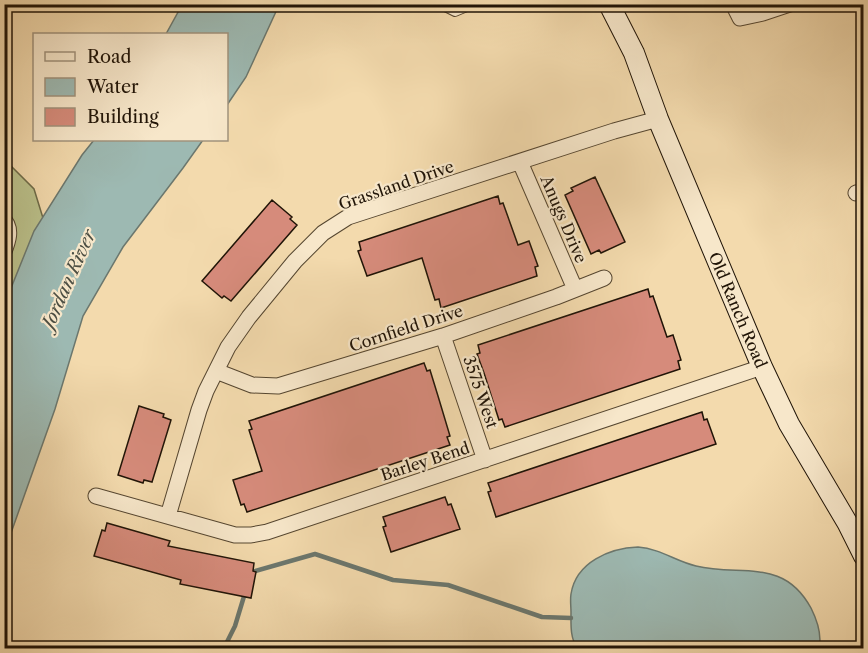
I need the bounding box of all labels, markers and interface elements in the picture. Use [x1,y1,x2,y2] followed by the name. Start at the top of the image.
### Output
[33,33,228,141] legend
[87,46,132,68] text: Road
[86,76,139,98] text: Water
[87,106,159,128] text: Building
[336,156,456,214] street label: Grassland Drive
[536,171,591,266] street label: Anugs Drive
[35,225,101,337] water label: Jordan River
[705,249,772,371] street label: Old Ranch Road
[347,300,465,356] street label: Cornfield Drive
[459,353,503,431] street label: 3575 West
[378,437,472,485] street label: Barley Bend

